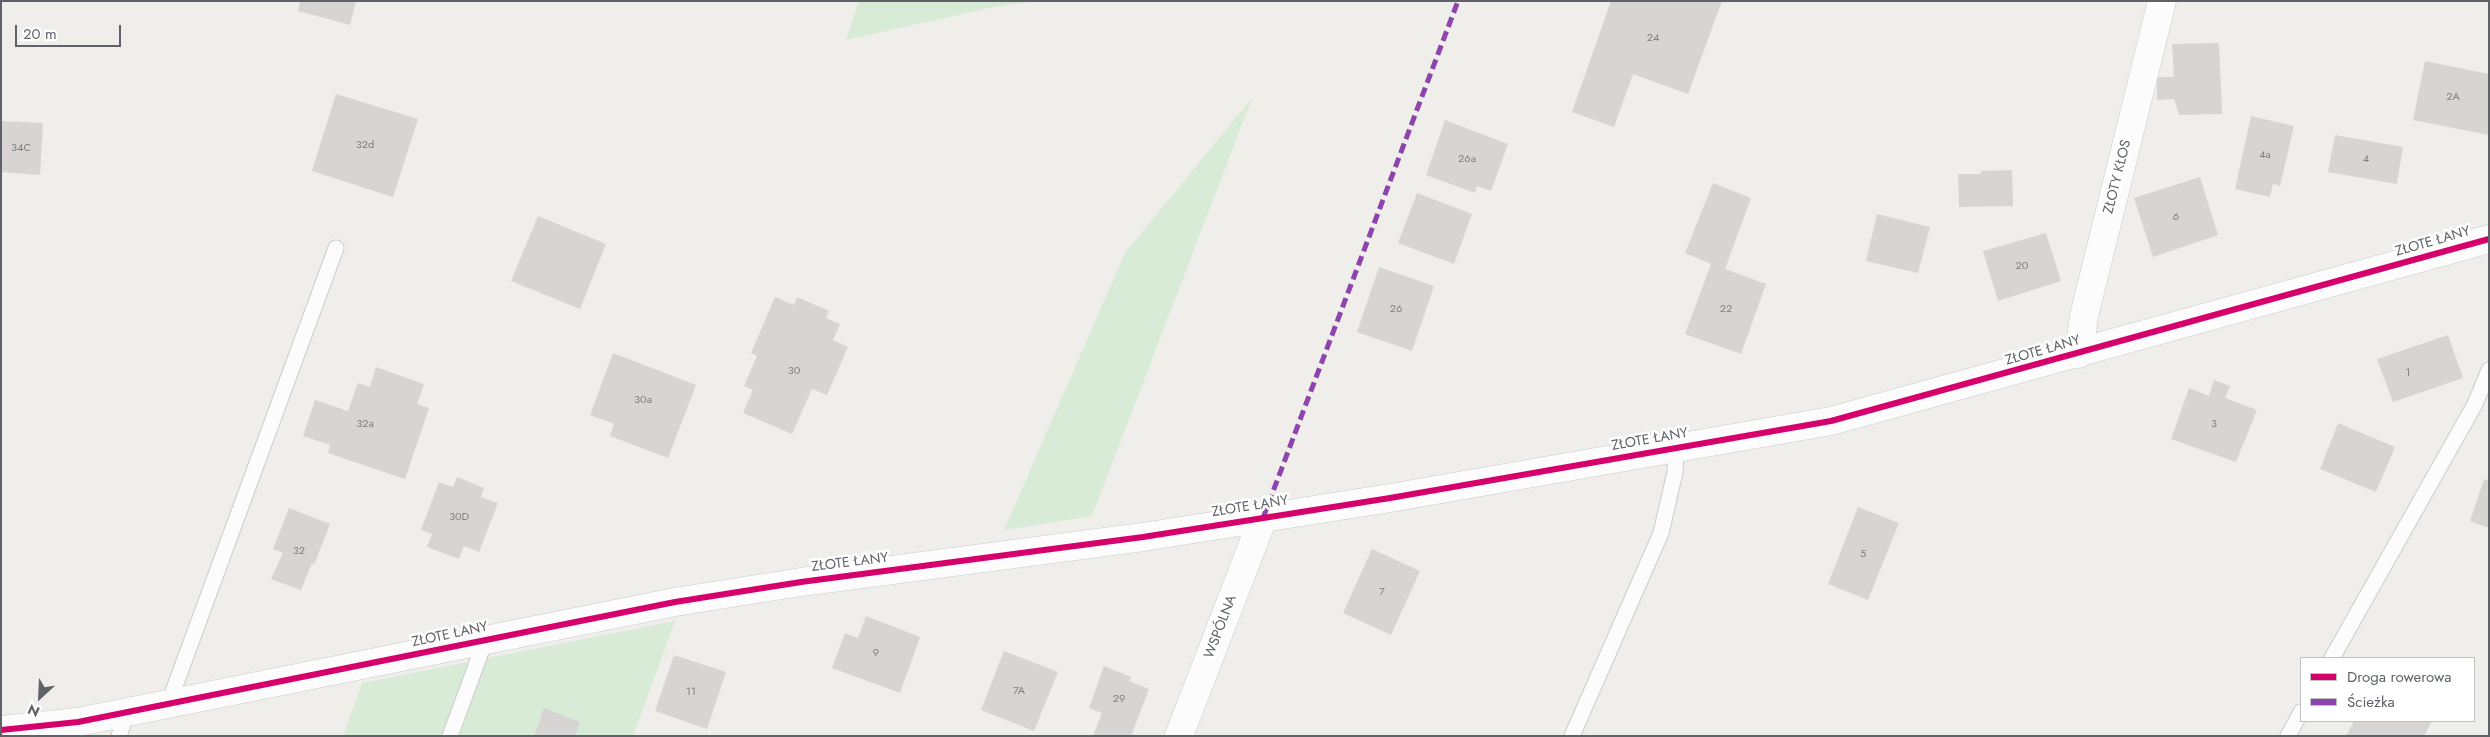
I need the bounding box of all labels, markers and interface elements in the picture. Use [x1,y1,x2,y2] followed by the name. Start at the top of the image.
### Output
[18,15,124,47] scale bar
[23,23,57,45] text: 20 m
[1647,31,1659,45] house number: 24
[2446,90,2460,104] house number: 2A
[356,138,374,152] house number: 32d
[2101,138,2135,216] street label: ZŁOTY KŁOS
[11,141,31,155] house number: 34C
[2259,148,2271,162] house number: 4a
[1458,152,1476,166] house number: 26a
[2363,152,2369,166] house number: 4
[2173,210,2179,224] house number: 6
[2394,223,2472,261] street label: ZŁOTE ŁANY
[2016,259,2028,273] house number: 20
[1390,302,1402,316] house number: 26
[1720,302,1732,316] house number: 22
[2004,332,2082,370] street label: ZŁOTE ŁANY
[788,364,800,378] house number: 30
[2406,366,2410,380] house number: 1
[634,393,652,407] house number: 30a
[356,417,374,431] house number: 32a
[2211,417,2217,431] house number: 3
[1611,425,1689,455] street label: ZŁOTE ŁANY
[1211,493,1289,521] street label: ZŁOTE ŁANY
[449,510,469,524] house number: 30D
[293,544,305,558] house number: 32
[1860,547,1866,561] house number: 5
[811,550,889,576] street label: ZŁOTE ŁANY
[1379,585,1385,599] house number: 7
[1201,593,1241,661] street label: WSPÓLNA
[410,619,490,651] street label: ZŁOTE ŁANY
[873,646,879,660] house number: 9
[2300,657,2475,722] legend
[2347,666,2451,688] text: Droga rowerowa
[15,672,65,722] north arrow
[1013,684,1025,698] house number: 7A
[686,685,696,699] house number: 11
[2347,691,2395,713] text: Ścieżka
[1113,692,1125,706] house number: 29
[24,699,43,722] text: N

